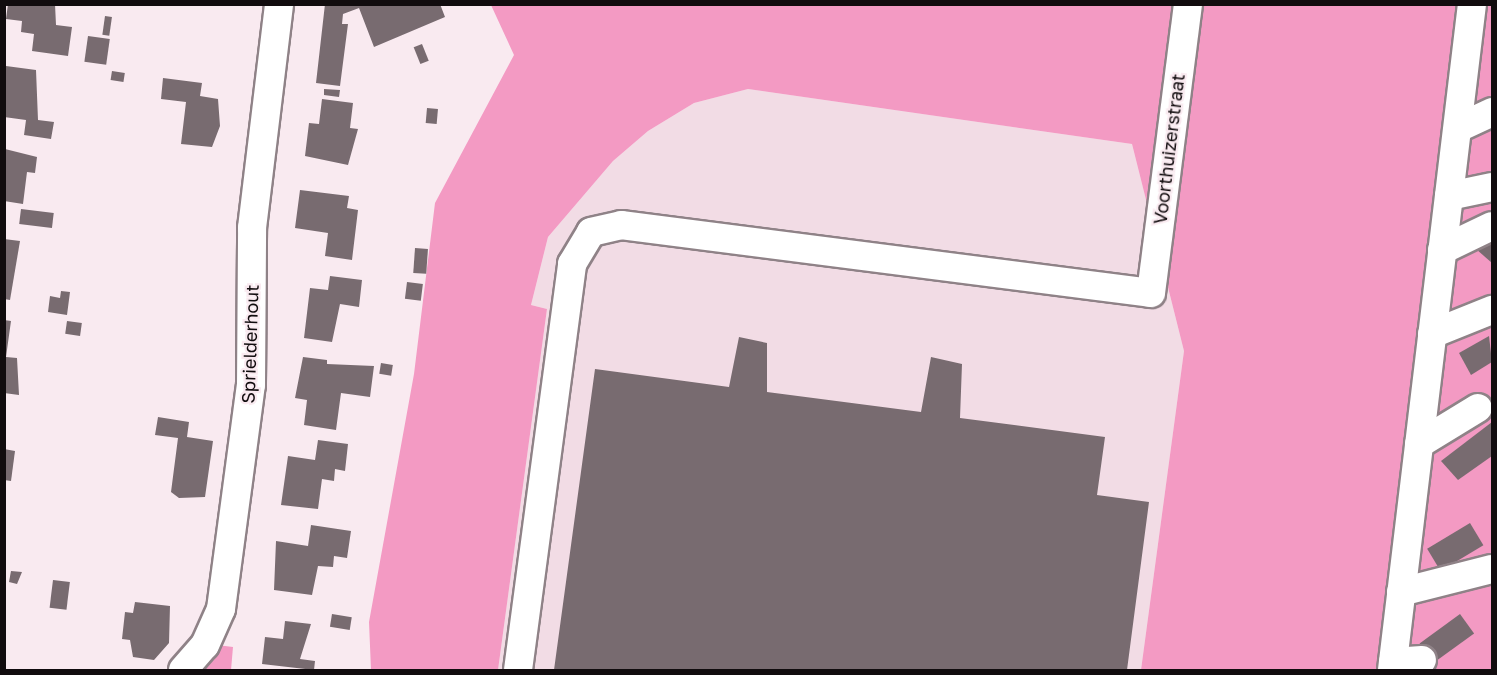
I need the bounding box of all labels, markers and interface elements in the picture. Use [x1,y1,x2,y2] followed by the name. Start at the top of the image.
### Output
[1149,72,1189,226] street label: Voorthuizerstraat
[237,284,263,404] street label: Sprielderhout

